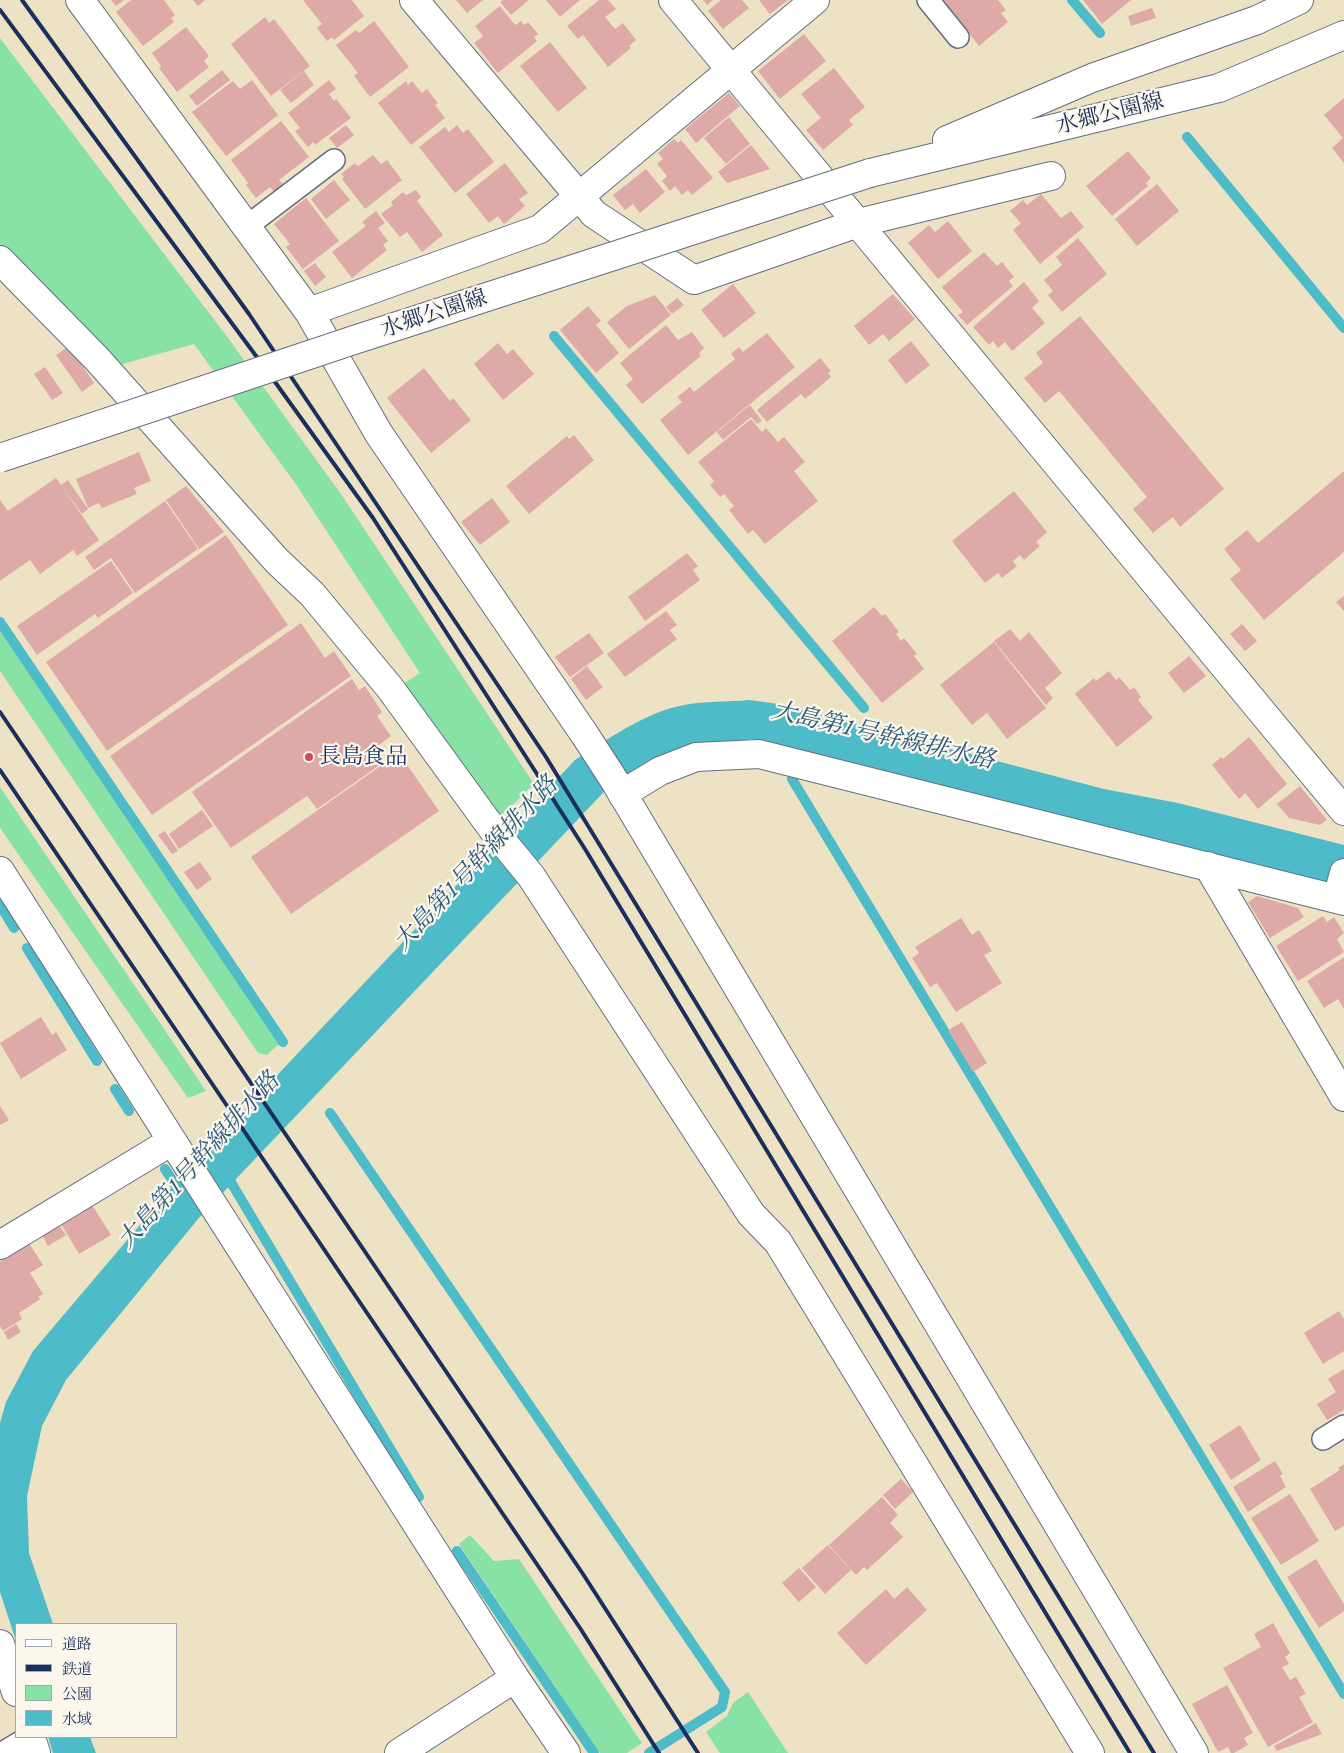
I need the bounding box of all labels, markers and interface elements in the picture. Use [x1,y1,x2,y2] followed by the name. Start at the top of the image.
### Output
[1053,88,1167,140] street label: 水郷公園線
[378,284,490,344] street label: 水郷公園線
[769,696,997,776] water label: 大島第1号幹線排水路
[319,744,407,770] place label: 長島食品
[303,751,315,763] marker: 長島食品
[388,771,564,957] water label: 大島第1号幹線排水路
[112,1067,286,1255] water label: 大島第1号幹線排水路
[15,1623,178,1738] legend
[62,1634,92,1653] text: 道路
[62,1659,92,1678] text: 鉄道
[62,1684,92,1703] text: 公園
[62,1709,92,1728] text: 水域

